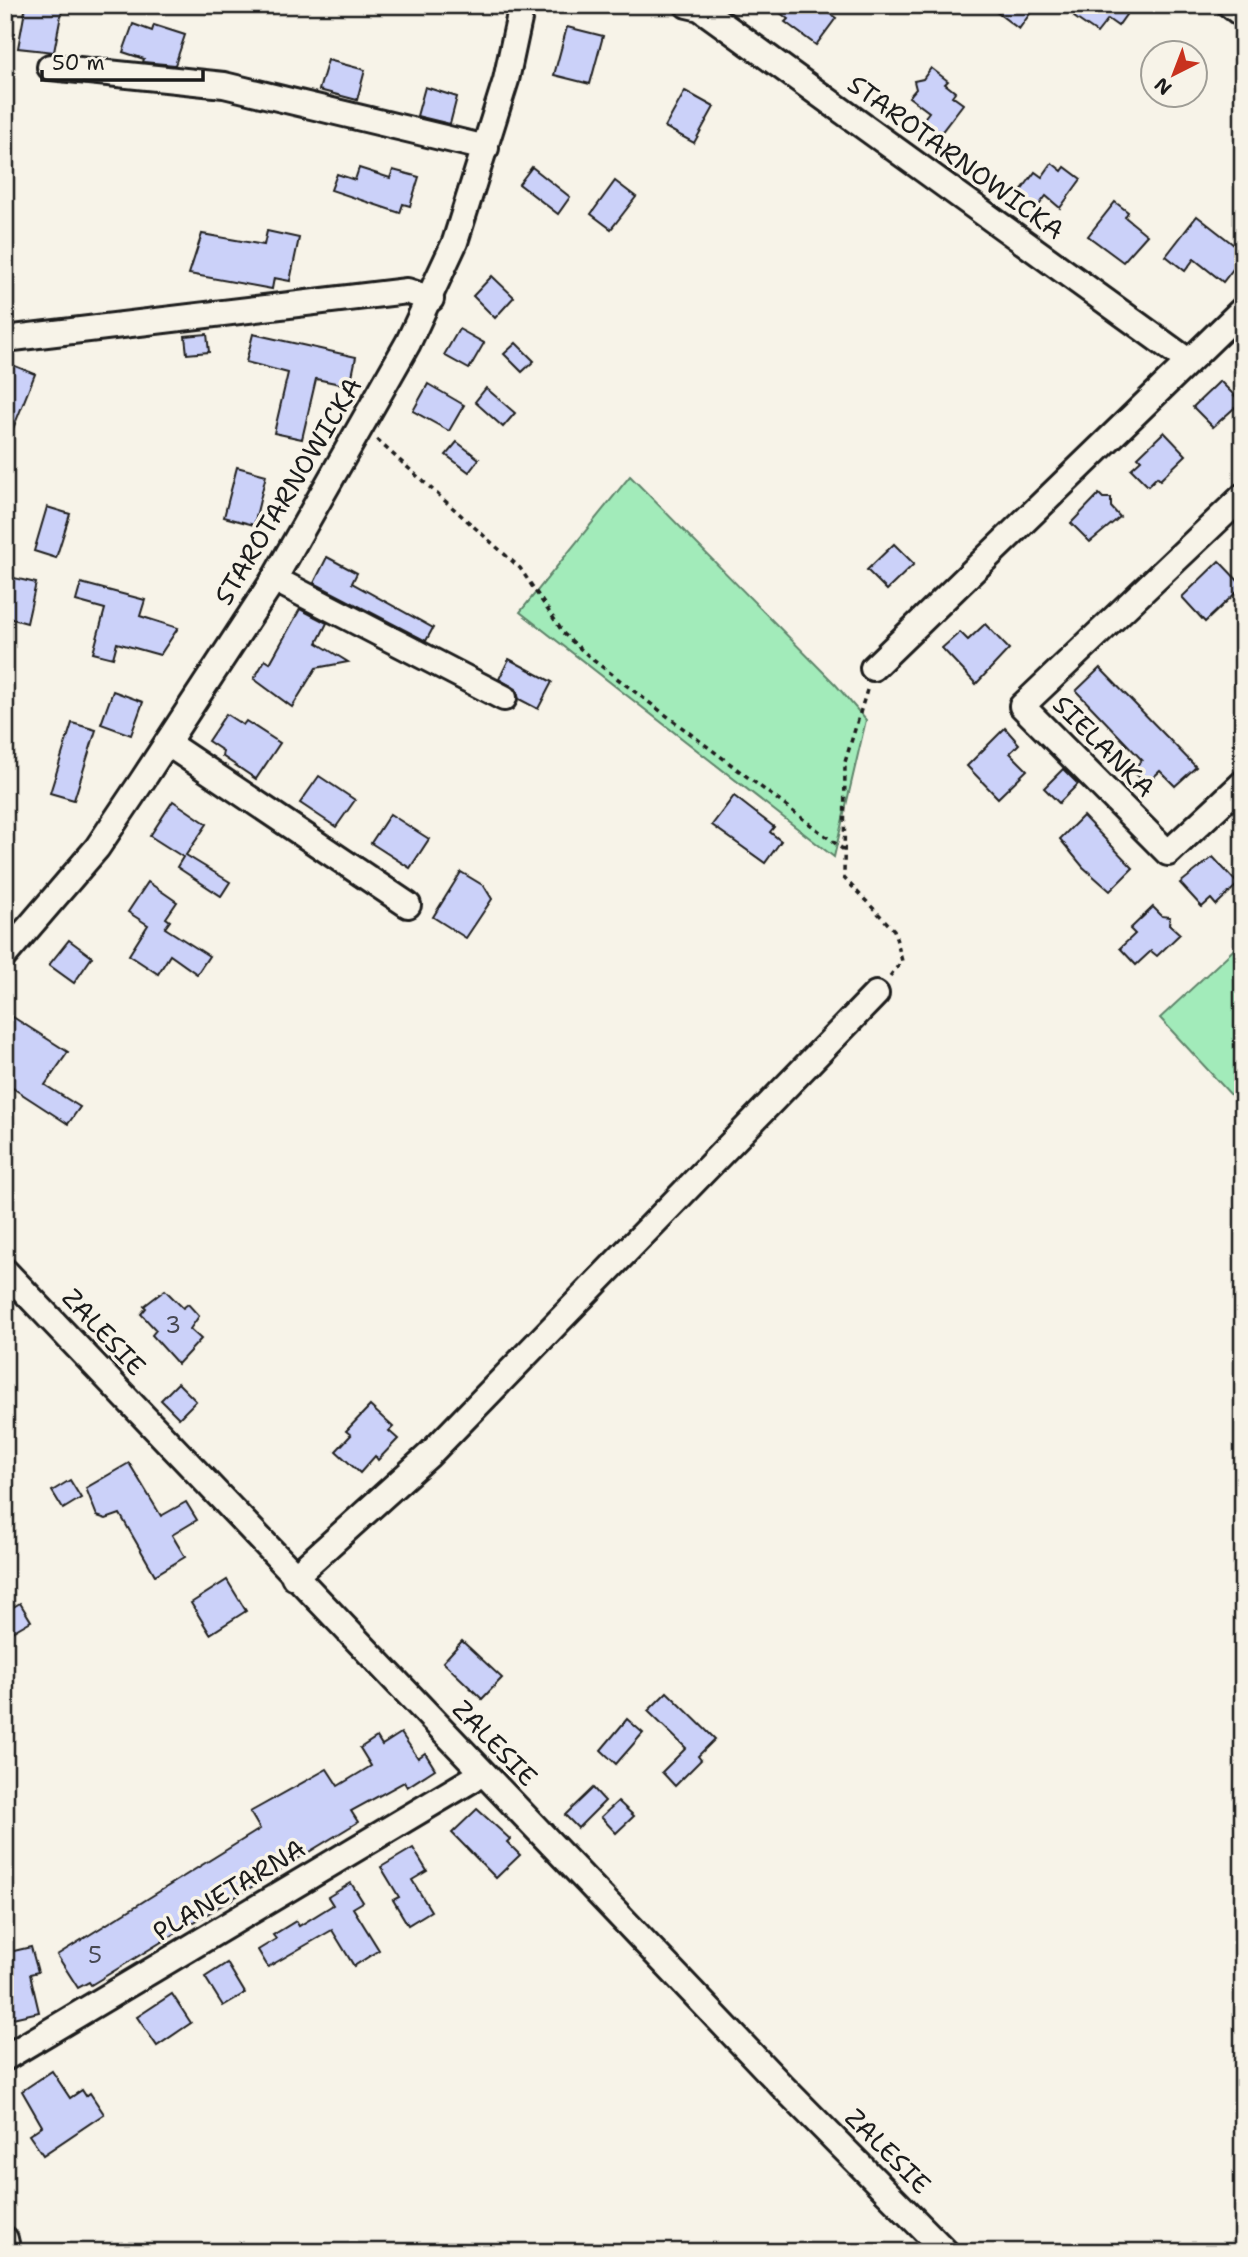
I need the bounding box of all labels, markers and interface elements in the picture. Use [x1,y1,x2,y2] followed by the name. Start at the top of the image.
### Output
[42,38,203,82] scale bar
[1140,38,1210,108] north arrow
[52,49,105,77] text: 50 m
[841,66,1072,247] street label: STAROTARNOWICKA
[1149,72,1177,101] text: N
[206,370,369,611] street label: STAROTARNOWICKA
[1046,687,1163,804] street label: SIELANKA
[55,1280,154,1383] street label: ZALESIE
[165,1310,181,1340] house number: 3
[445,1692,545,1794] street label: ZALESIE
[146,1830,312,1949] street label: PLANETARNA
[88,1940,102,1970] house number: 5
[838,2100,939,2201] street label: ZALESIE

